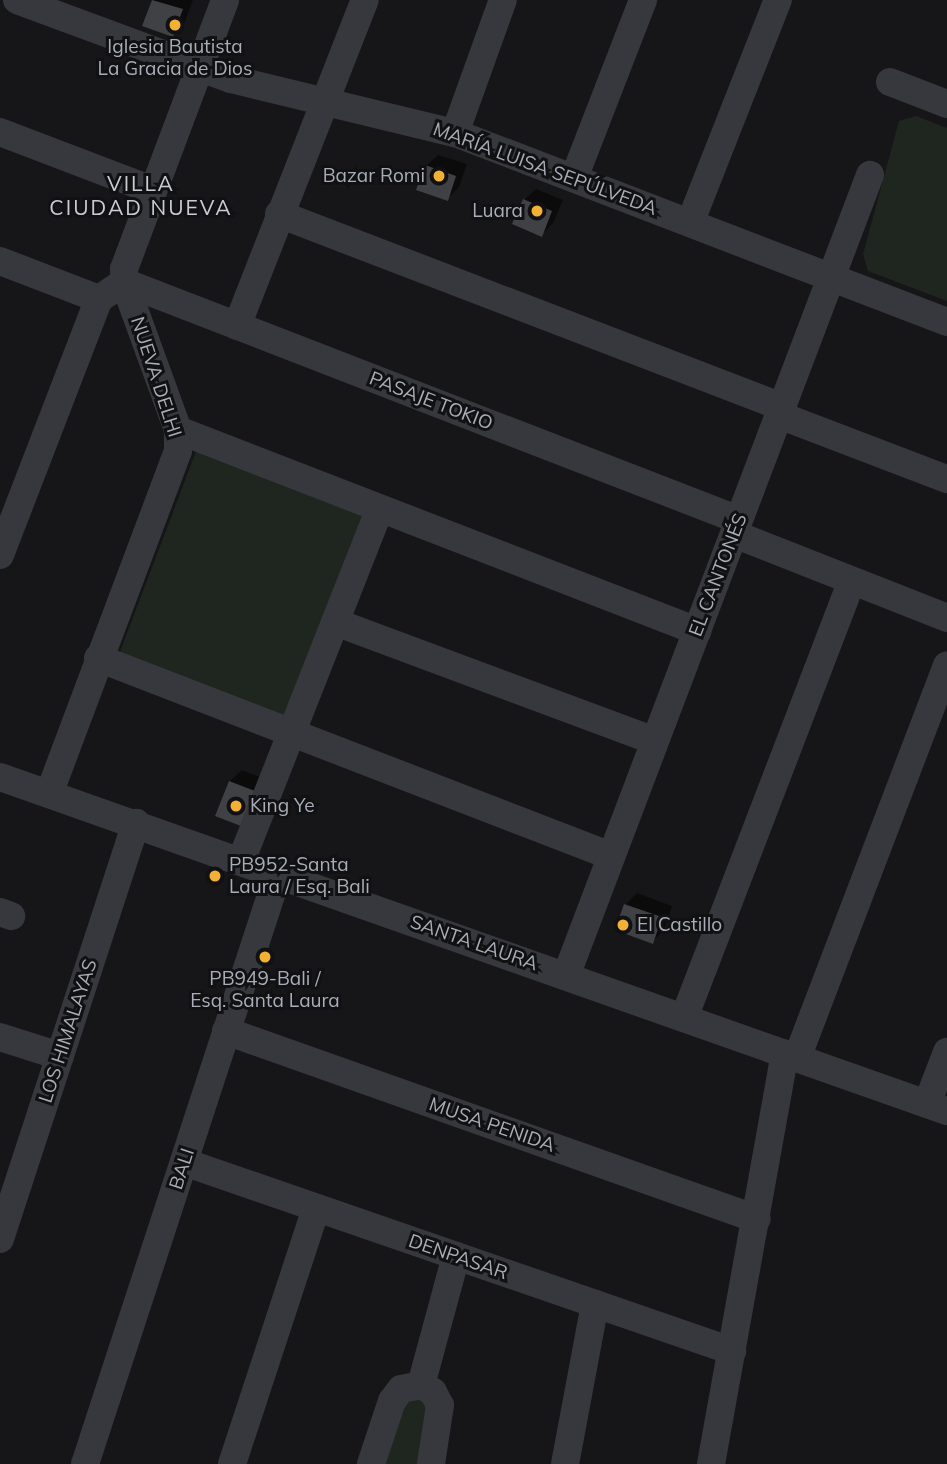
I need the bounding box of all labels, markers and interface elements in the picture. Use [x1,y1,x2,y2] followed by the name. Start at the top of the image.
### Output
[167,17,183,33] marker: Iglesia Bautista La Gracia de Dios
[98,36,252,80] place label: Iglesia Bautista La Gracia de Dios
[430,118,660,220] street label: MARÍA LUISA SEPÚLVEDA
[323,165,425,187] place label: Bazar Romi
[431,168,447,184] marker: Bazar Romi
[51,170,231,220] district label: VILLA CIUDAD NUEVA
[472,200,523,222] place label: Luara
[529,203,545,219] marker: Luara
[126,314,186,440] street label: NUEVA DELHI
[366,367,496,435] street label: PASAJE TOKIO
[684,510,752,640] street label: EL CANTONÉS
[250,795,314,817] place label: King Ye
[228,798,244,814] marker: King Ye
[229,854,370,898] place label: PB952-Santa Laura / Esq. Bali
[207,868,223,884] marker: PB952-Santa Laura / Esq. Bali
[407,910,541,976] street label: SANTA LAURA
[637,914,722,936] place label: El Castillo
[615,917,631,933] marker: El Castillo
[257,949,273,965] marker: PB949-Bali / Esq. Santa Laura
[34,956,102,1106] street label: LOS HIMALAYAS
[190,968,340,1012] place label: PB949-Bali / Esq. Santa Laura
[426,1093,558,1157] street label: MUSA PENIDA
[165,1145,199,1193] street label: BALI
[405,1229,511,1285] street label: DENPASAR

